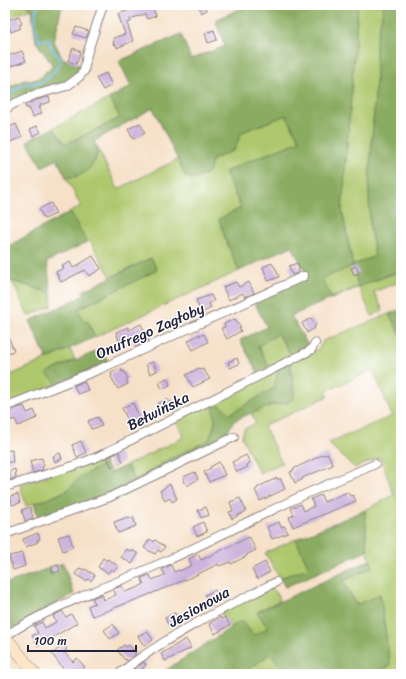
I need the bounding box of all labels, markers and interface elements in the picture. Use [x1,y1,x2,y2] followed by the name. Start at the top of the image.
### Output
[91,295,209,367] street label: Onufrego Zagłoby
[122,384,194,438] street label: Bełwińska
[163,579,235,635] street label: Jesionowa
[28,627,136,653] scale bar
[34,630,67,652] text: 100 m

